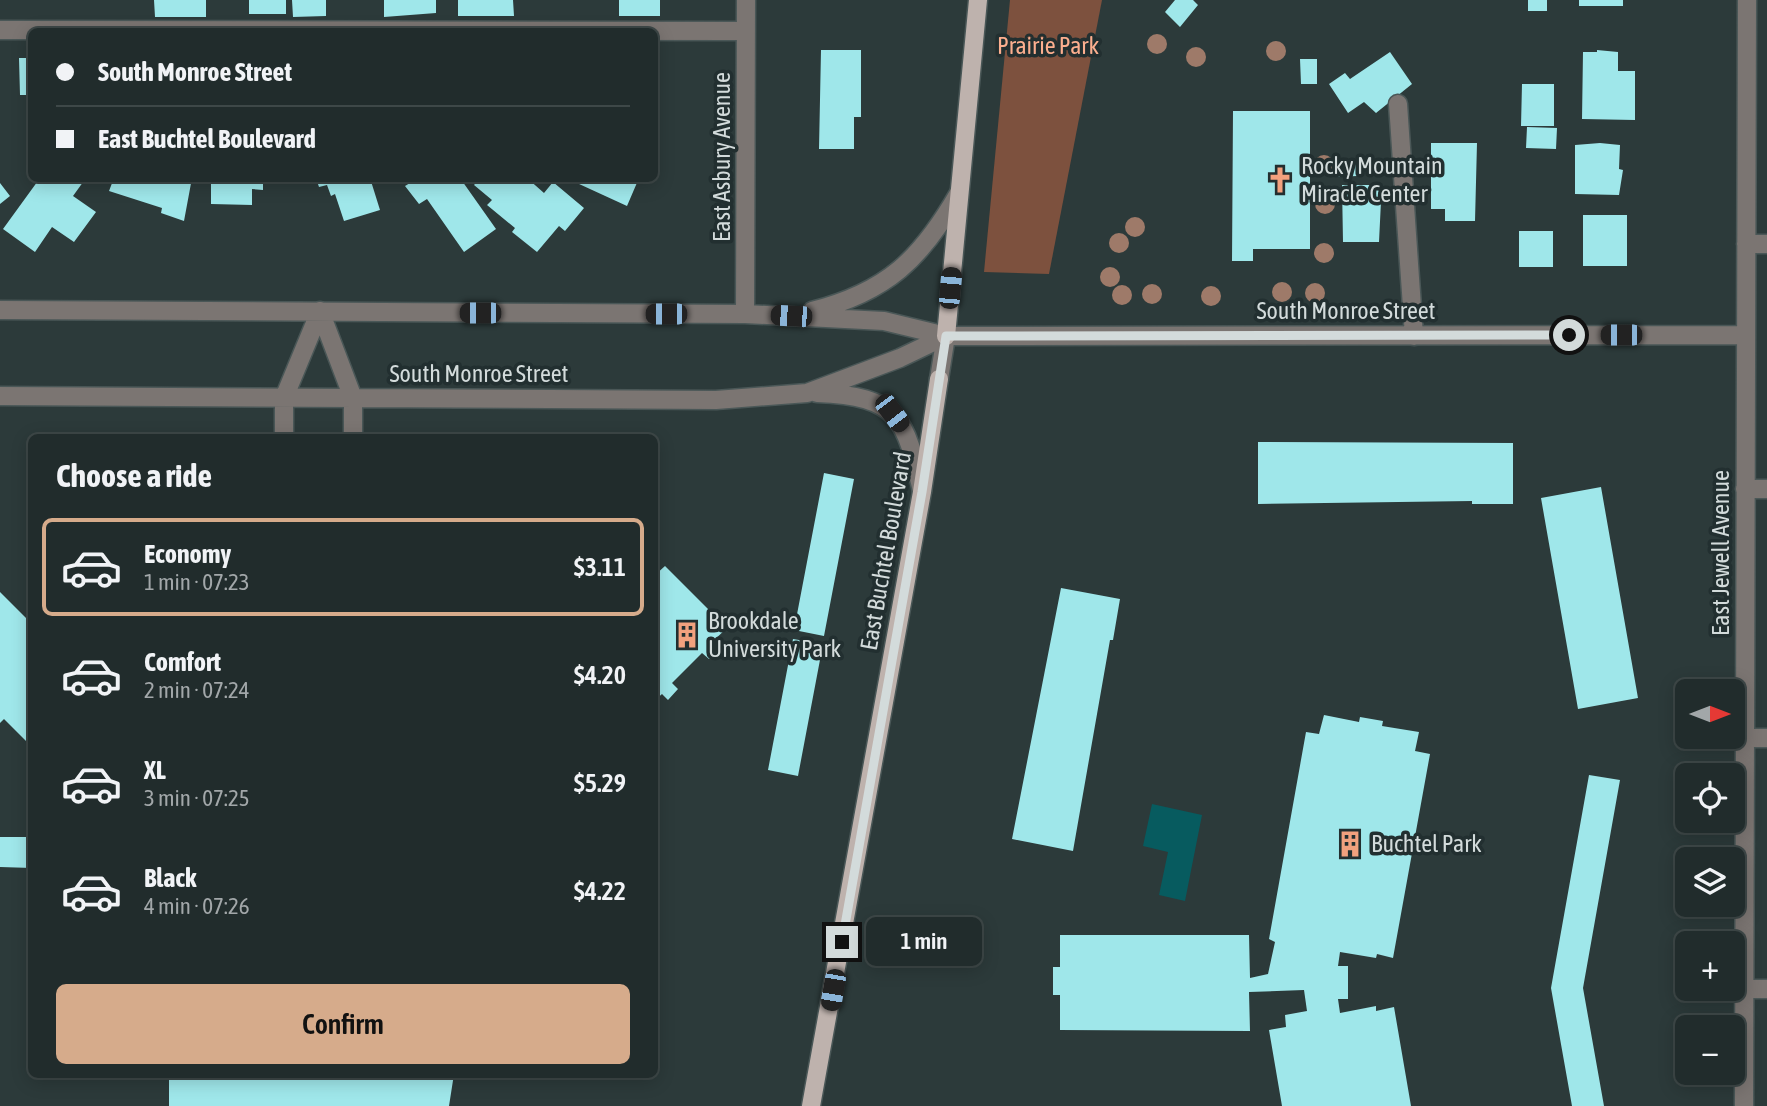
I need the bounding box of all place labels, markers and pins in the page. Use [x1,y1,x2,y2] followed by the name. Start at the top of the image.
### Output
[1301,152,1443,207] place label: Rocky Mountain Miracle Center
[1265,165,1295,195] church icon: Rocky Mountain Miracle Center
[708,607,842,662] place label: Brookdale University Park
[672,620,702,650] building icon: Brookdale University Park
[1335,829,1365,859] building icon: Buchtel Park
[1371,830,1482,857] place label: Buchtel Park

